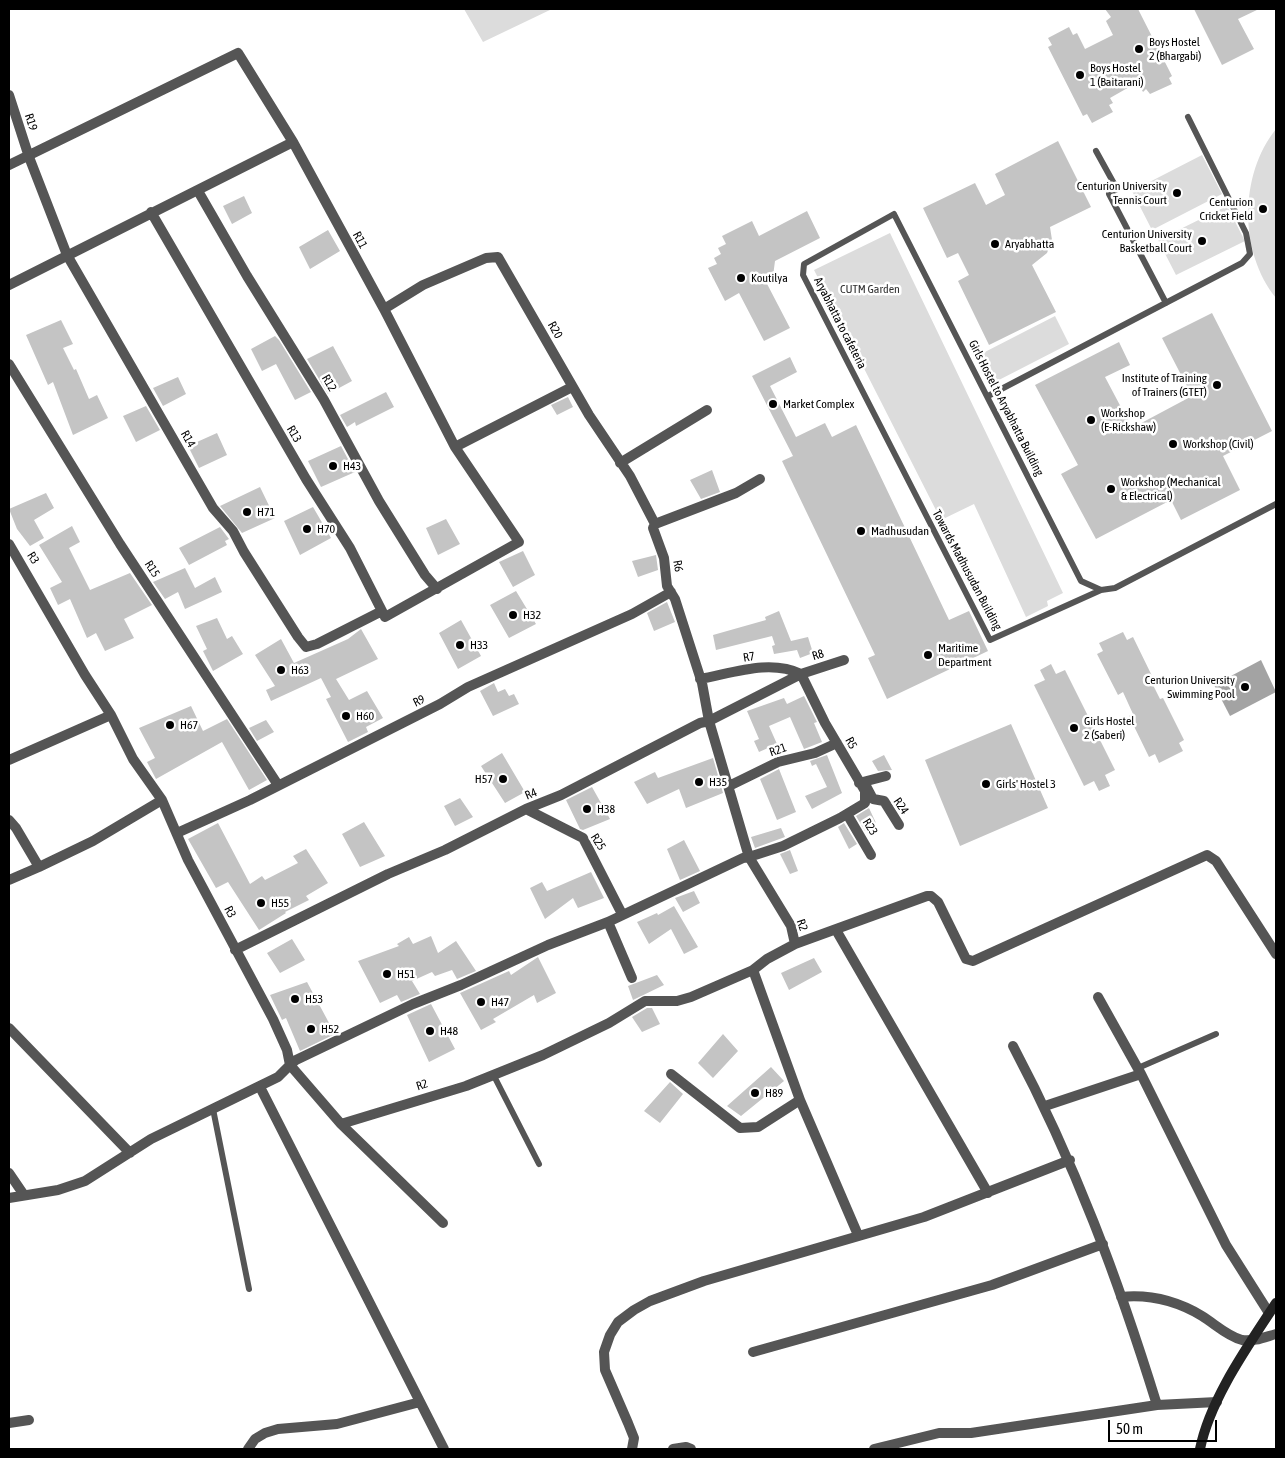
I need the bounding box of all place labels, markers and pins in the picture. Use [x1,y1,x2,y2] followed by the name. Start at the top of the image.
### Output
[1149,35,1201,63] place label: Boys Hostel 2 (Bhargabi)
[1133,43,1145,55] marker: Boys Hostel 2 (Bhargabi)
[1090,61,1144,89] place label: Boys Hostel 1 (Baitarani)
[1074,69,1086,81] marker: Boys Hostel 1 (Baitarani)
[1077,179,1167,207] place label: Centurion University Tennis Court
[1171,187,1183,199] marker: Centurion University Tennis Court
[1199,195,1253,223] place label: Centurion Cricket Field
[1257,203,1269,215] marker: Centurion Cricket Field
[1102,227,1192,255] place label: Centurion University Basketball Court
[1196,235,1208,247] marker: Centurion University Basketball Court
[1005,237,1054,251] place label: Aryabhatta
[989,238,1001,250] marker: Aryabhatta
[751,271,788,285] place label: Koutilya
[735,272,747,284] marker: Koutilya
[1122,371,1207,399] place label: Institute of Training of Trainers (GTET)
[1211,379,1223,391] marker: Institute of Training of Trainers (GTET)
[783,397,854,411] place label: Market Complex
[767,398,779,410] marker: Market Complex
[1101,406,1156,434] place label: Workshop (E-Rickshaw)
[1085,414,1097,426] marker: Workshop (E-Rickshaw)
[1183,437,1254,451] place label: Workshop (Civil)
[1167,438,1179,450] marker: Workshop (Civil)
[343,459,361,473] place label: H43
[327,460,339,472] marker: H43
[1121,475,1221,503] place label: Workshop (Mechanical & Electrical)
[1105,483,1117,495] marker: Workshop (Mechanical & Electrical)
[257,505,275,519] place label: H71
[241,506,253,518] marker: H71
[317,522,335,536] place label: H70
[301,523,313,535] marker: H70
[871,524,929,538] place label: Madhusudan
[855,525,867,537] marker: Madhusudan
[523,608,541,622] place label: H32
[507,609,519,621] marker: H32
[470,638,488,652] place label: H33
[454,639,466,651] marker: H33
[938,641,992,669] place label: Maritime Department
[922,649,934,661] marker: Maritime Department
[291,663,309,677] place label: H63
[275,664,287,676] marker: H63
[1145,673,1235,701] place label: Centurion University Swimming Pool
[1239,681,1251,693] marker: Centurion University Swimming Pool
[356,709,374,723] place label: H60
[340,710,352,722] marker: H60
[1084,714,1135,742] place label: Girls Hostel 2 (Saberi)
[180,718,198,732] place label: H67
[164,719,176,731] marker: H67
[1068,722,1080,734] marker: Girls Hostel 2 (Saberi)
[475,772,493,786] place label: H57
[497,773,509,785] marker: H57
[709,775,727,789] place label: H35
[693,776,705,788] marker: H35
[996,777,1056,791] place label: Girls' Hostel 3
[980,778,992,790] marker: Girls' Hostel 3
[597,802,615,816] place label: H38
[581,803,593,815] marker: H38
[271,896,289,910] place label: H55
[255,897,267,909] marker: H55
[397,967,415,981] place label: H51
[381,968,393,980] marker: H51
[305,992,323,1006] place label: H53
[289,993,301,1005] marker: H53
[491,995,509,1009] place label: H47
[475,996,487,1008] marker: H47
[321,1022,339,1036] place label: H52
[305,1023,317,1035] marker: H52
[440,1024,458,1038] place label: H48
[424,1025,436,1037] marker: H48
[765,1086,783,1100] place label: H89
[749,1087,761,1099] marker: H89

